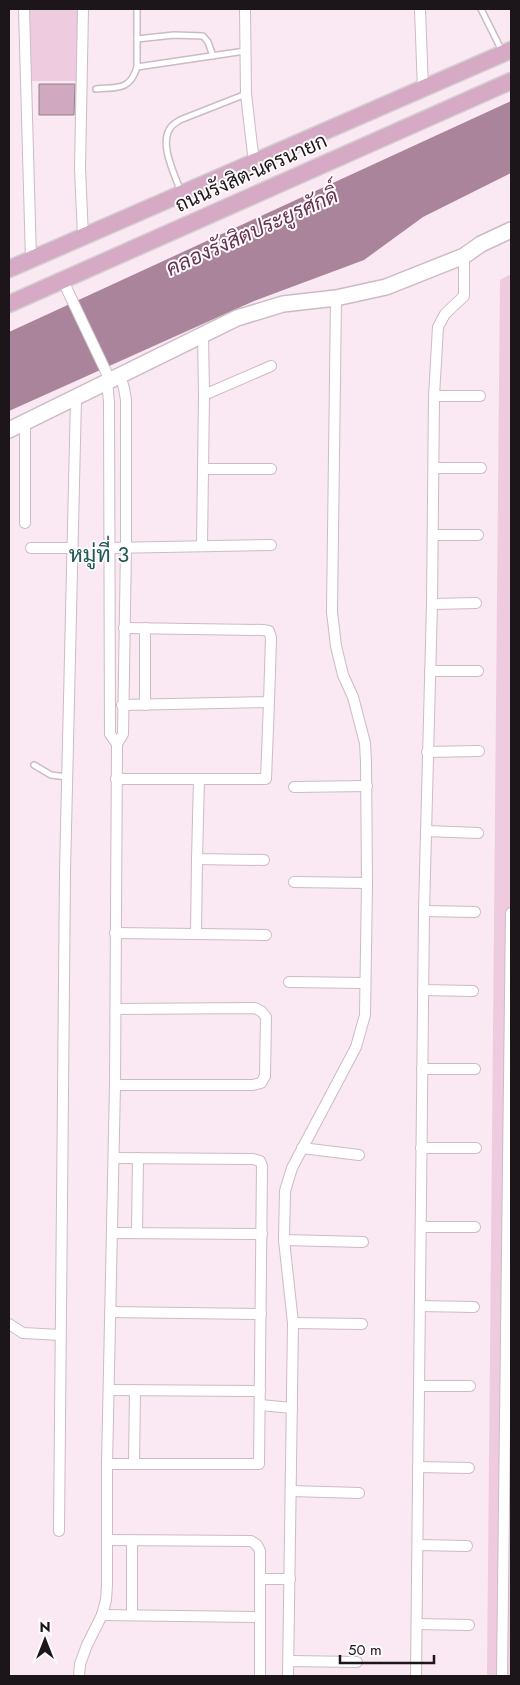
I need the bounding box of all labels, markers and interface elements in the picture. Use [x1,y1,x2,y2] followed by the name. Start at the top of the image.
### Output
[170,126,332,220] street label: ถนนรังสิต-นครนายก
[159,174,346,283] water label: คลองรังสิตประยูรศักดิ์
[69,535,129,570] district label: หมู่ที่ 3
[20,1615,70,1665] north arrow
[39,1617,51,1637] text: N
[340,1632,434,1664] scale bar
[348,1639,382,1661] text: 50 m

